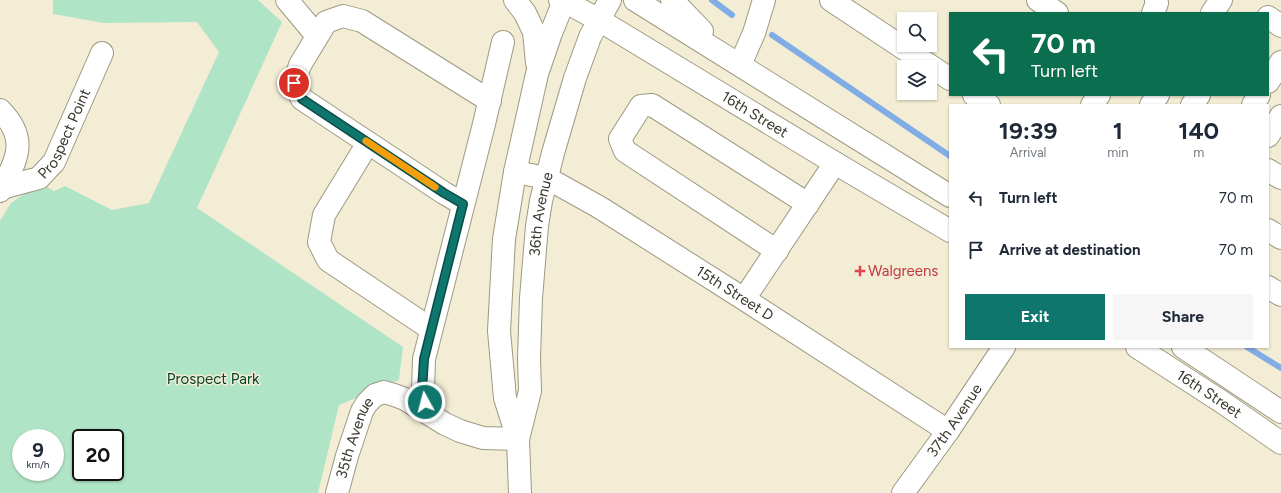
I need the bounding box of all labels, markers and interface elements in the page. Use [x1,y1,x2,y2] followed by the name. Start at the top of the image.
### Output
[897,12,937,100] map controls
[897,12,937,52] button: search
[1031,26,1096,60] text: 70 m
[965,28,1017,80] icon: left
[897,60,937,100] button: layers
[1031,60,1098,82] text: Turn left
[277,66,311,100] pin
[283,72,305,94] icon: arrive
[34,86,94,182] street label: Prospect Point
[718,87,792,142] street label: 16th Street
[999,116,1057,145] text: 19:39
[1113,116,1123,145] text: 1
[1178,116,1219,145] text: 140
[1010,145,1046,160] text: Arrival
[1107,145,1128,160] text: min
[1193,145,1204,160] text: m
[526,170,557,257] street label: 36th Avenue
[965,187,987,209] icon: left
[999,189,1057,207] text: Turn left
[1219,189,1253,207] text: 70 m
[965,239,987,261] icon: arrive
[999,241,1140,259] text: Arrive at destination
[1219,241,1253,259] text: 70 m
[693,262,777,325] street label: 15th Street D
[868,262,938,280] place label: Walgreens
[855,266,865,276] marker: Walgreens
[965,294,1105,340] button: Exit
[1113,294,1253,340] button: Share
[1173,366,1245,422] street label: 16th Street
[167,370,260,388] park label: Prospect Park
[923,380,986,461] street label: 37th Avenue
[404,381,446,423] position arrow
[332,393,377,481] street label: 35th Avenue
[72,429,124,481] speed limit sign: 20
[32,438,44,462] text: 9
[27,458,49,471] text: km/h

